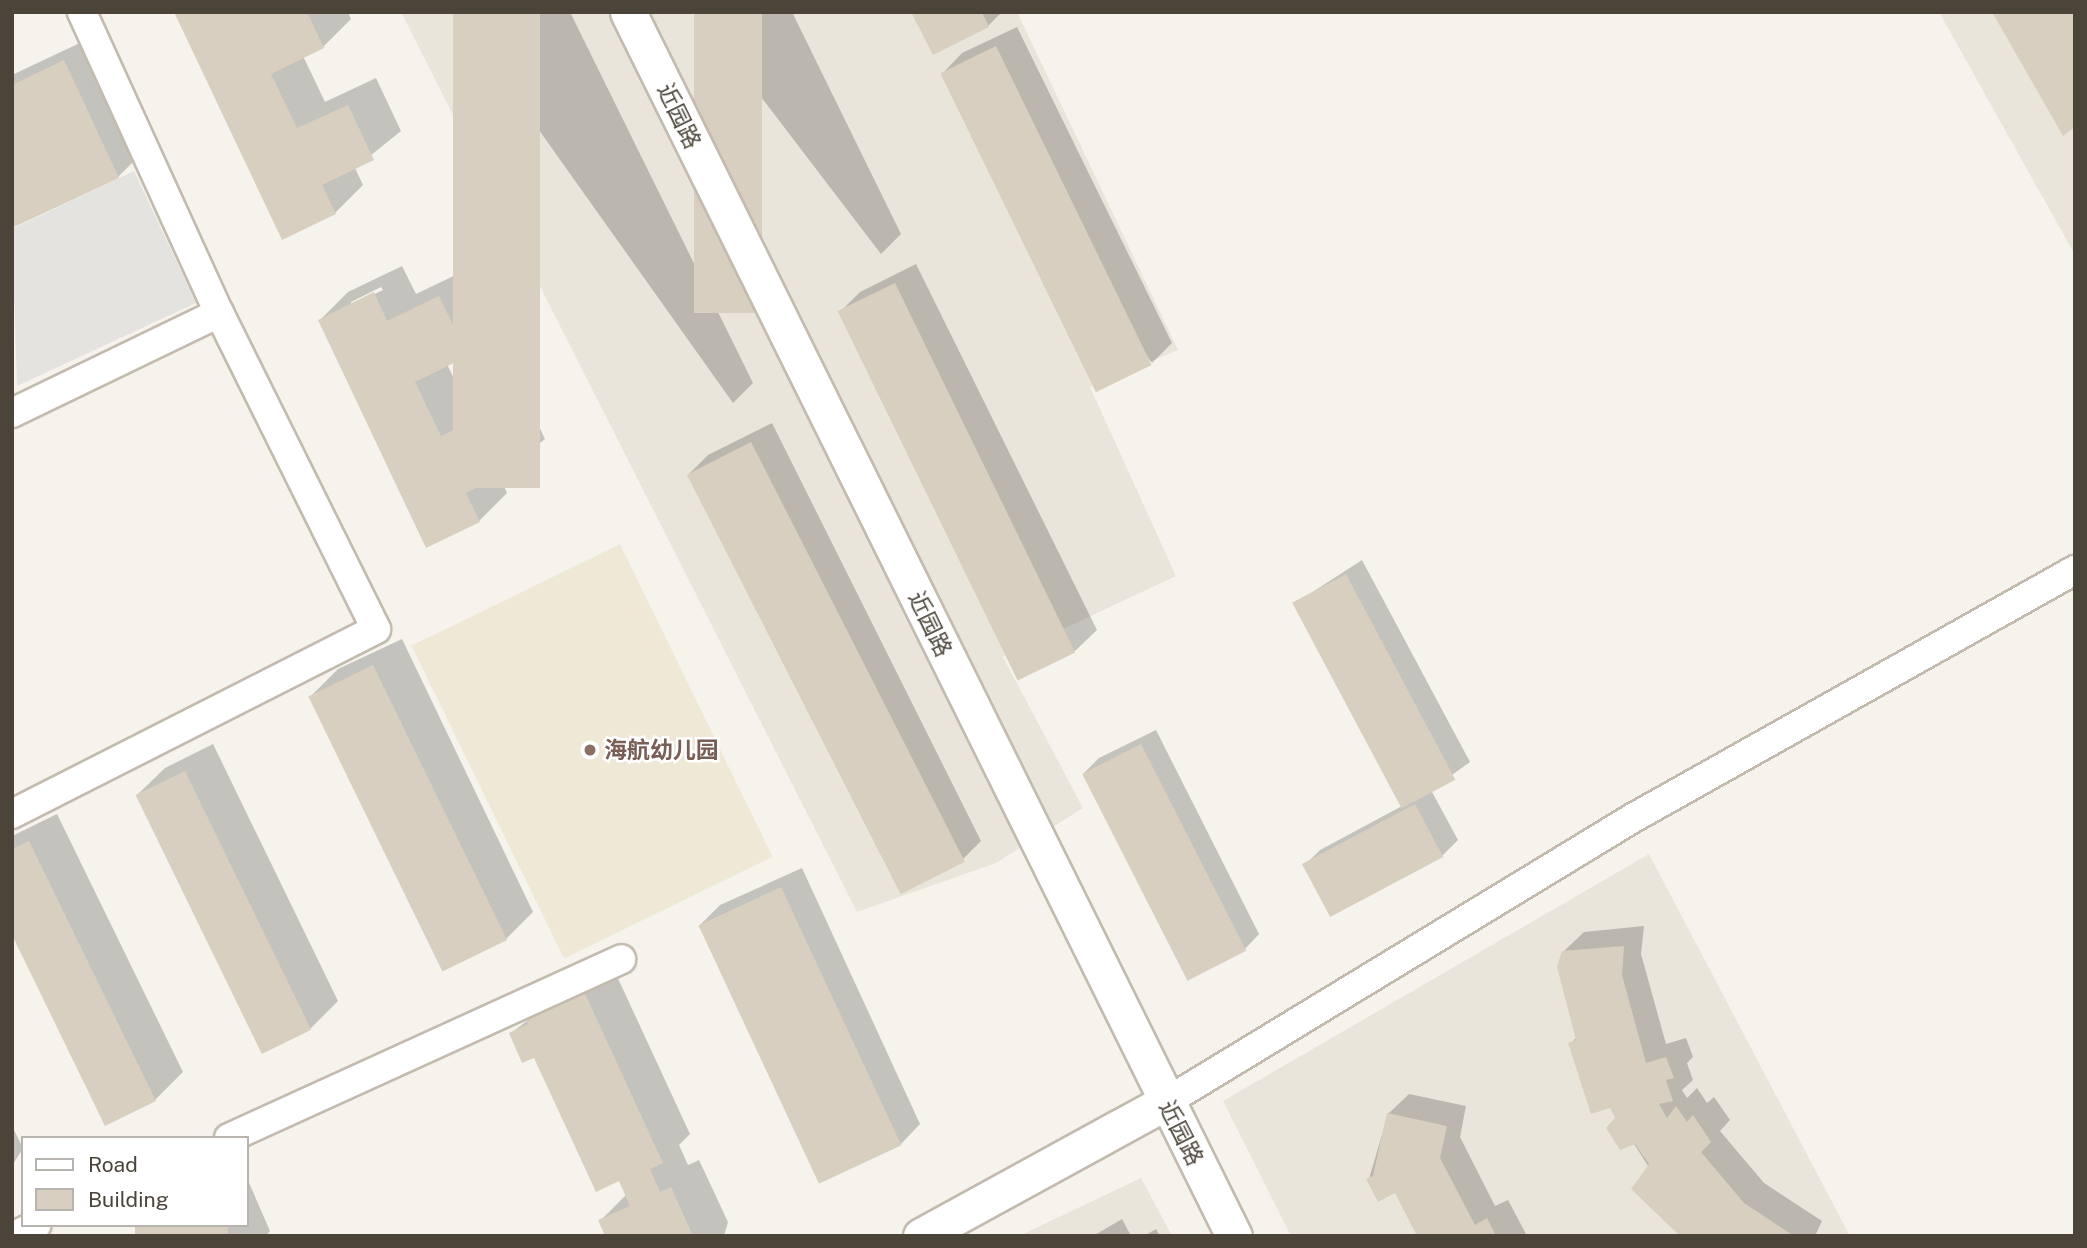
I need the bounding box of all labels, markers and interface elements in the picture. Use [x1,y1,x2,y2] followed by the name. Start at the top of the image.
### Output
[651,79,707,153] street label: 近园路
[902,587,958,661] street label: 近园路
[604,736,719,764] place label: 海航幼儿园
[582,742,598,758] marker: 海航幼儿园
[1153,1096,1209,1170] street label: 近园路
[21,1136,248,1227] legend
[88,1152,138,1177] text: Road
[88,1187,169,1212] text: Building

